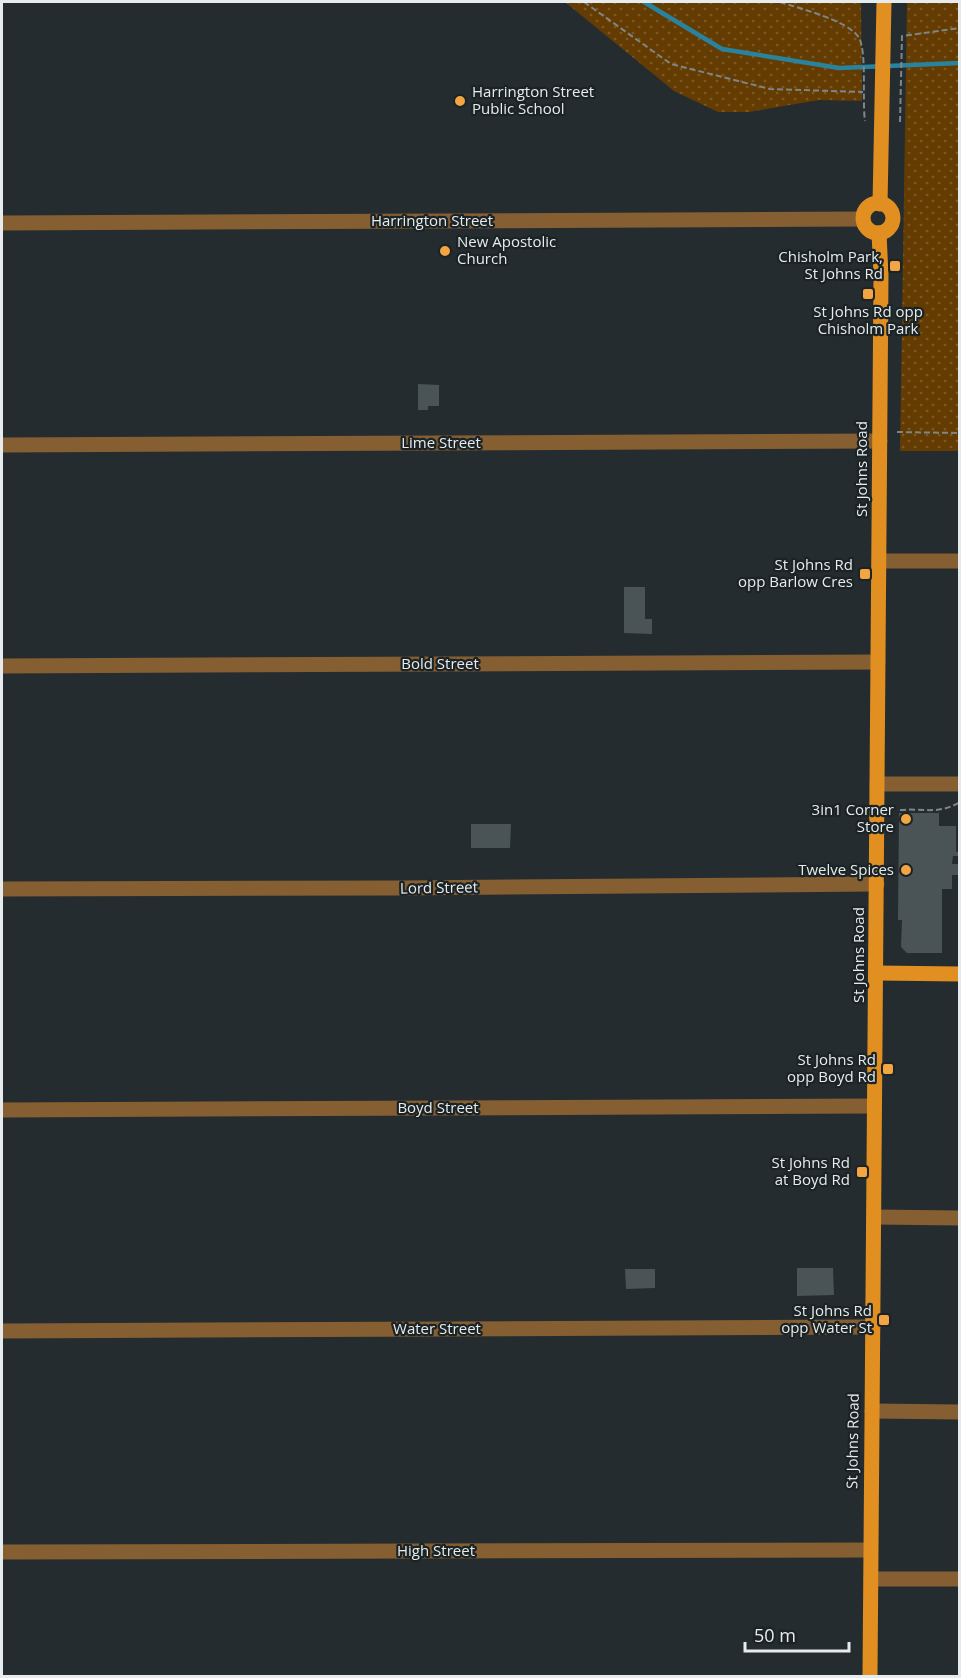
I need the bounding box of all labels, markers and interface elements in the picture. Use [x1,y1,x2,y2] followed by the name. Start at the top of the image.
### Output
[472,81,594,118] place label: Harrington Street Public School
[453,94,467,108] marker: Harrington Street Public School
[371,210,493,230] street label: Harrington Street
[457,231,556,268] place label: New Apostolic Church
[438,244,452,258] marker: New Apostolic Church
[778,246,883,283] place label: Chisholm Park, St Johns Rd
[888,259,902,273] marker: Chisholm Park, St Johns Rd
[861,287,875,301] marker: St Johns Rd opp Chisholm Park
[813,301,923,338] place label: St Johns Rd opp Chisholm Park
[851,421,871,517] street label: St Johns Road
[401,432,481,452] street label: Lime Street
[738,554,853,591] place label: St Johns Rd opp Barlow Cres
[858,567,872,581] marker: St Johns Rd opp Barlow Cres
[401,653,479,673] street label: Bold Street
[812,799,894,836] place label: 3in1 Corner Store
[899,812,913,826] marker: 3in1 Corner Store
[798,859,894,879] place label: Twelve Spices
[899,863,913,877] marker: Twelve Spices
[400,876,478,898] street label: Lord Street
[848,907,868,1003] street label: St Johns Road
[787,1049,876,1086] place label: St Johns Rd opp Boyd Rd
[881,1062,895,1076] marker: St Johns Rd opp Boyd Rd
[397,1097,479,1117] street label: Boyd Street
[772,1152,850,1189] place label: St Johns Rd at Boyd Rd
[855,1165,869,1179] marker: St Johns Rd at Boyd Rd
[781,1300,872,1337] place label: St Johns Rd opp Water St
[877,1313,891,1327] marker: St Johns Rd opp Water St
[393,1318,481,1338] street label: Water Street
[841,1393,863,1489] street label: St Johns Road
[397,1540,475,1560] street label: High Street
[745,1615,848,1653] scale bar
[754,1623,796,1647] text: 50 m

